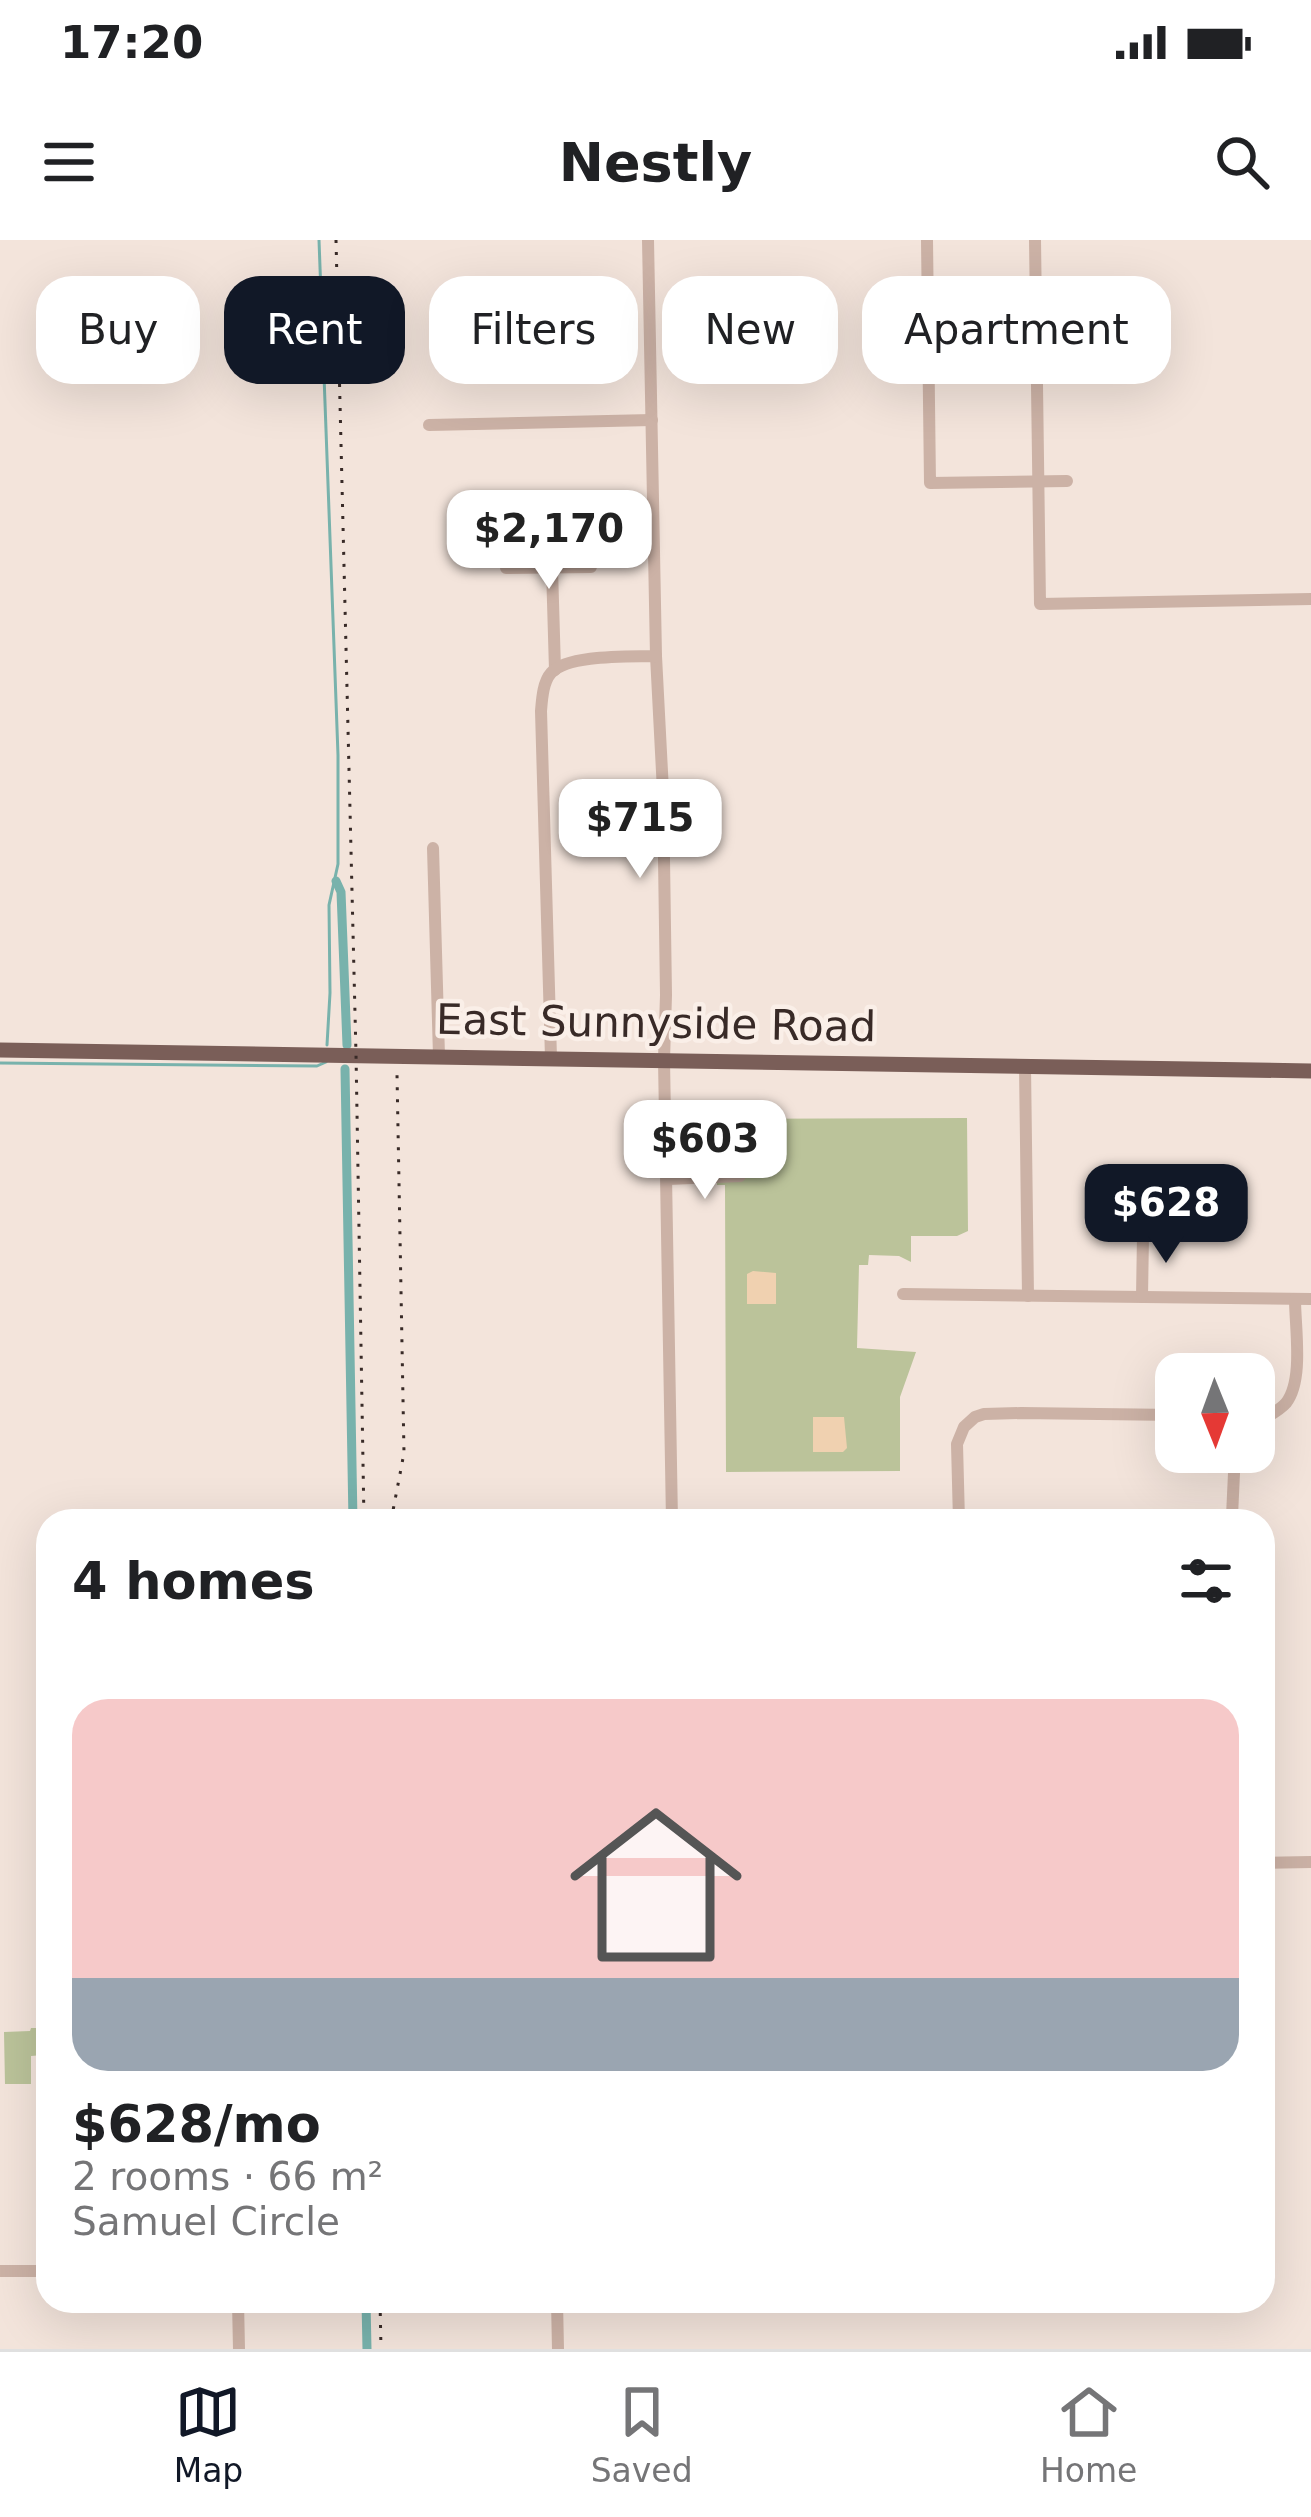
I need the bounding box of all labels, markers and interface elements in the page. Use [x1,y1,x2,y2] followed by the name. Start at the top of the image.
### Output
[60,16,203,69] text: 17:20
[36,129,102,195] icon: menu
[1209,129,1275,195] icon: search
[559,131,752,194] text: Nestly
[36,276,200,384] chip: Buy
[224,276,405,384] chip: Rent
[429,276,638,384] chip: Filters
[662,276,838,384] chip: New
[862,276,1171,384] chip: Apartment
[451,490,647,592] pin: $2,170
[474,506,624,551] text: $2,170
[569,779,711,881] pin: $715
[586,795,694,840] text: $715
[436,995,876,1051] street label: East Sunnyside Road
[634,1100,776,1202] pin: $603
[651,1116,759,1161] text: $603
[1095,1164,1237,1266] pin: $628
[1112,1180,1220,1225] text: $628
[1155,1353,1275,1473] north arrow
[1155,1353,1275,1473] map controls
[1173,1548,1239,1614] icon: filters
[72,1552,315,1611] text: 4 homes
[548,1777,764,1993] icon: home
[72,2095,321,2154] text: $628/mo
[72,2154,383,2199] text: 2 rooms · 66 m²
[72,2199,340,2244] text: Samuel Circle
[174,2379,243,2490] tab: Map
[591,2379,693,2490] tab: Saved
[1040,2379,1137,2490] tab: Home

